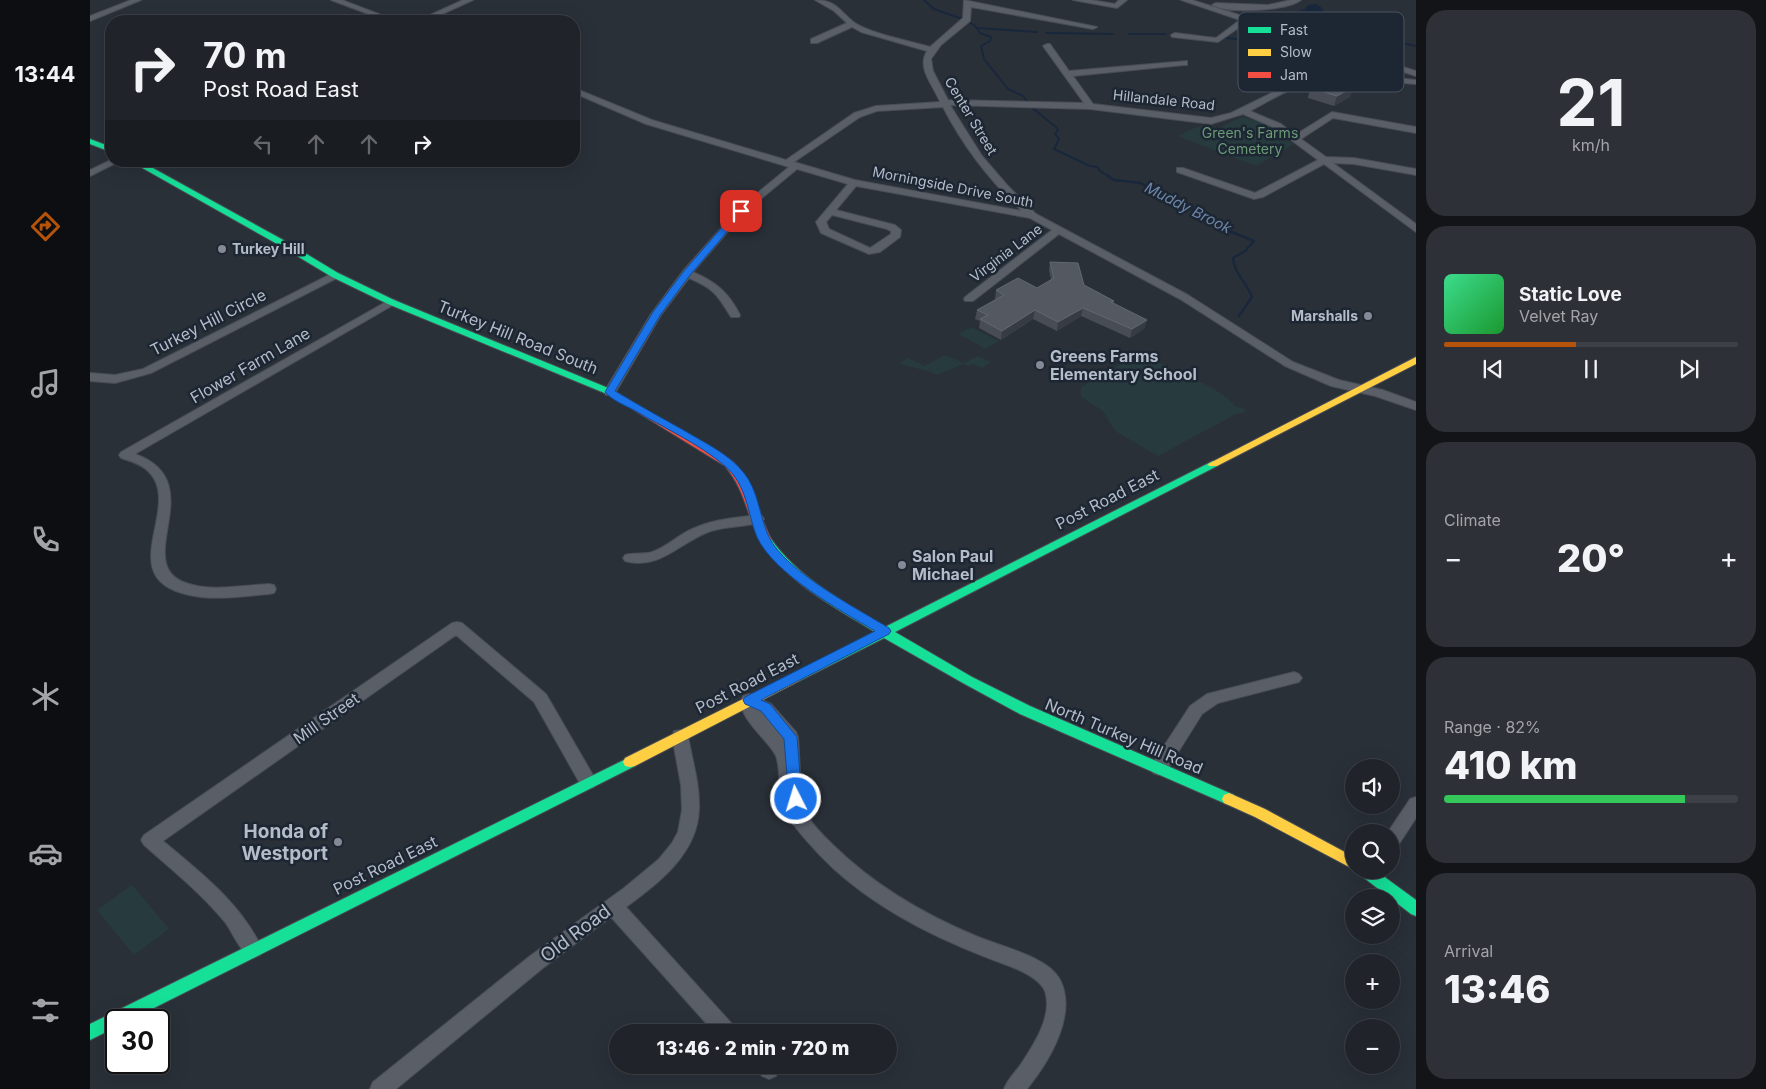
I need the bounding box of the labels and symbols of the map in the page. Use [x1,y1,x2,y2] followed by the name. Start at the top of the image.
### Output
[1238,12,1404,92] legend
[1280,21,1308,38] text: Fast
[1280,43,1312,60] text: Slow
[1280,66,1308,83] text: Jam
[941,74,1002,158] street label: Center Street
[1112,86,1216,113] street label: Hillandale Road
[1202,124,1298,157] park label: Green's Farms Cemetery
[871,163,1035,210] street label: Morningside Drive South
[1142,178,1236,238] water label: Muddy Brook
[720,190,762,232] pin
[966,220,1045,285] street label: Virginia Lane
[232,240,304,257] place label: Turkey Hill
[216,243,228,255] marker: Turkey Hill
[147,284,269,360] street label: Turkey Hill Circle
[435,296,601,378] street label: Turkey Hill Road South
[1291,307,1358,324] place label: Marshalls
[1362,310,1374,322] marker: Marshalls
[187,323,313,407] street label: Flower Farm Lane
[1050,346,1197,384] place label: Greens Farms Elementary School
[1034,359,1046,371] marker: Greens Farms Elementary School
[1052,464,1162,534] street label: Post Road East
[912,546,993,584] place label: Salon Paul Michael
[896,559,908,571] marker: Salon Paul Michael
[692,648,802,718] street label: Post Road East
[289,688,363,748] street label: Mill Street
[1042,694,1206,778] street label: North Turkey Hill Road
[769,772,821,824] position arrow
[242,820,328,865] place label: Honda of Westport
[330,831,440,899] street label: Post Road East
[332,836,344,848] marker: Honda of Westport
[536,900,615,967] street label: Old Road
[105,1009,170,1074] speed limit sign: 30

